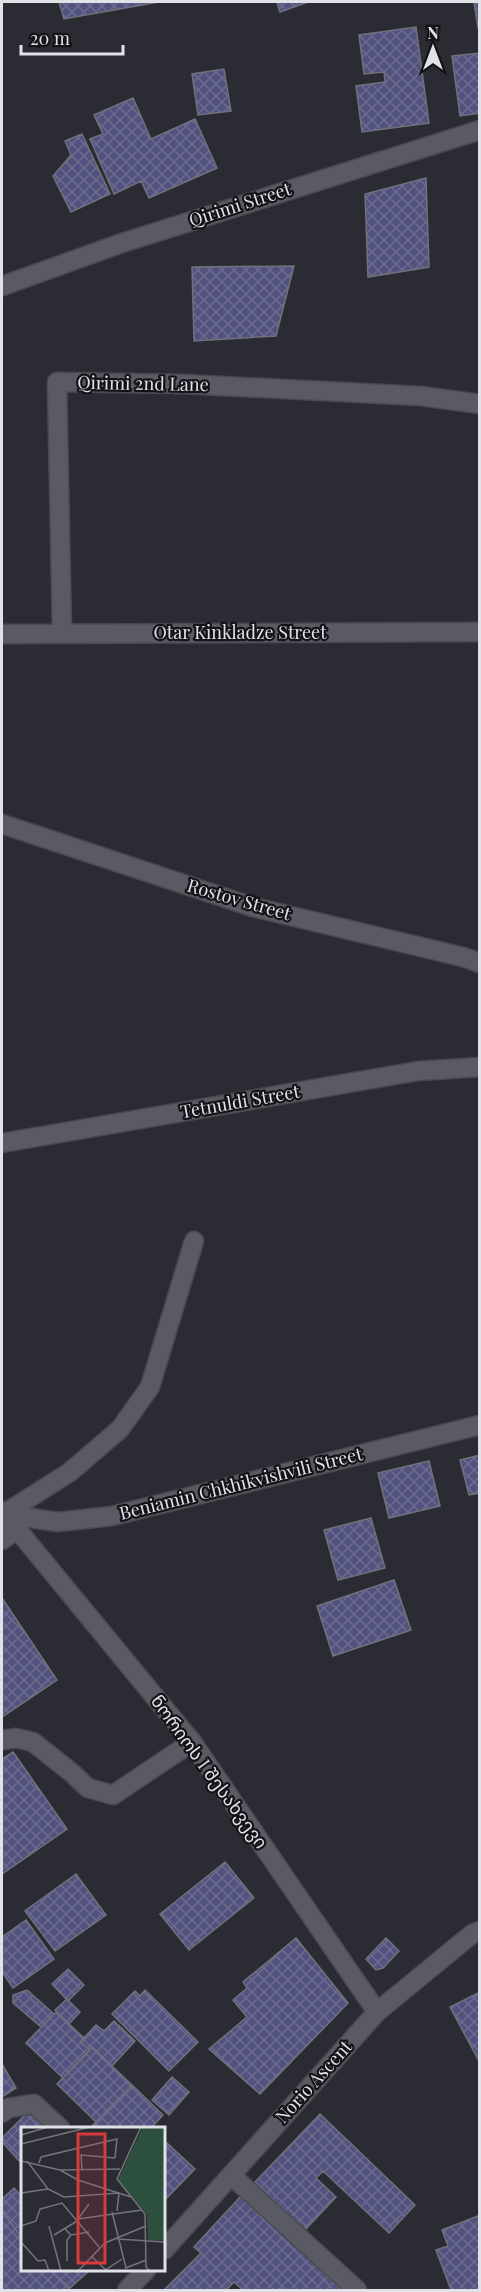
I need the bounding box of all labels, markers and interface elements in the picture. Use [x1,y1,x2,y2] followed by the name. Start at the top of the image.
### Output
[21,18,123,56] scale bar
[403,18,463,78] north arrow
[427,22,439,43] text: N
[30,26,70,50] text: 20 m
[186,176,294,232] street label: Qirimi Street
[77,370,209,396] street label: Qirimi 2nd Lane
[153,620,327,644] street label: Otar Kinkladze Street
[185,873,295,925] street label: Rostov Street
[178,1079,302,1123] street label: Tetnuldi Street
[117,1441,365,1525] street label: Beniamin Chkhikvishvili Street
[146,1690,274,1853] street label: ნორიოს I შესახვევი
[270,2034,357,2128] street label: Norio Ascent
[21,2127,165,2271] inset map

